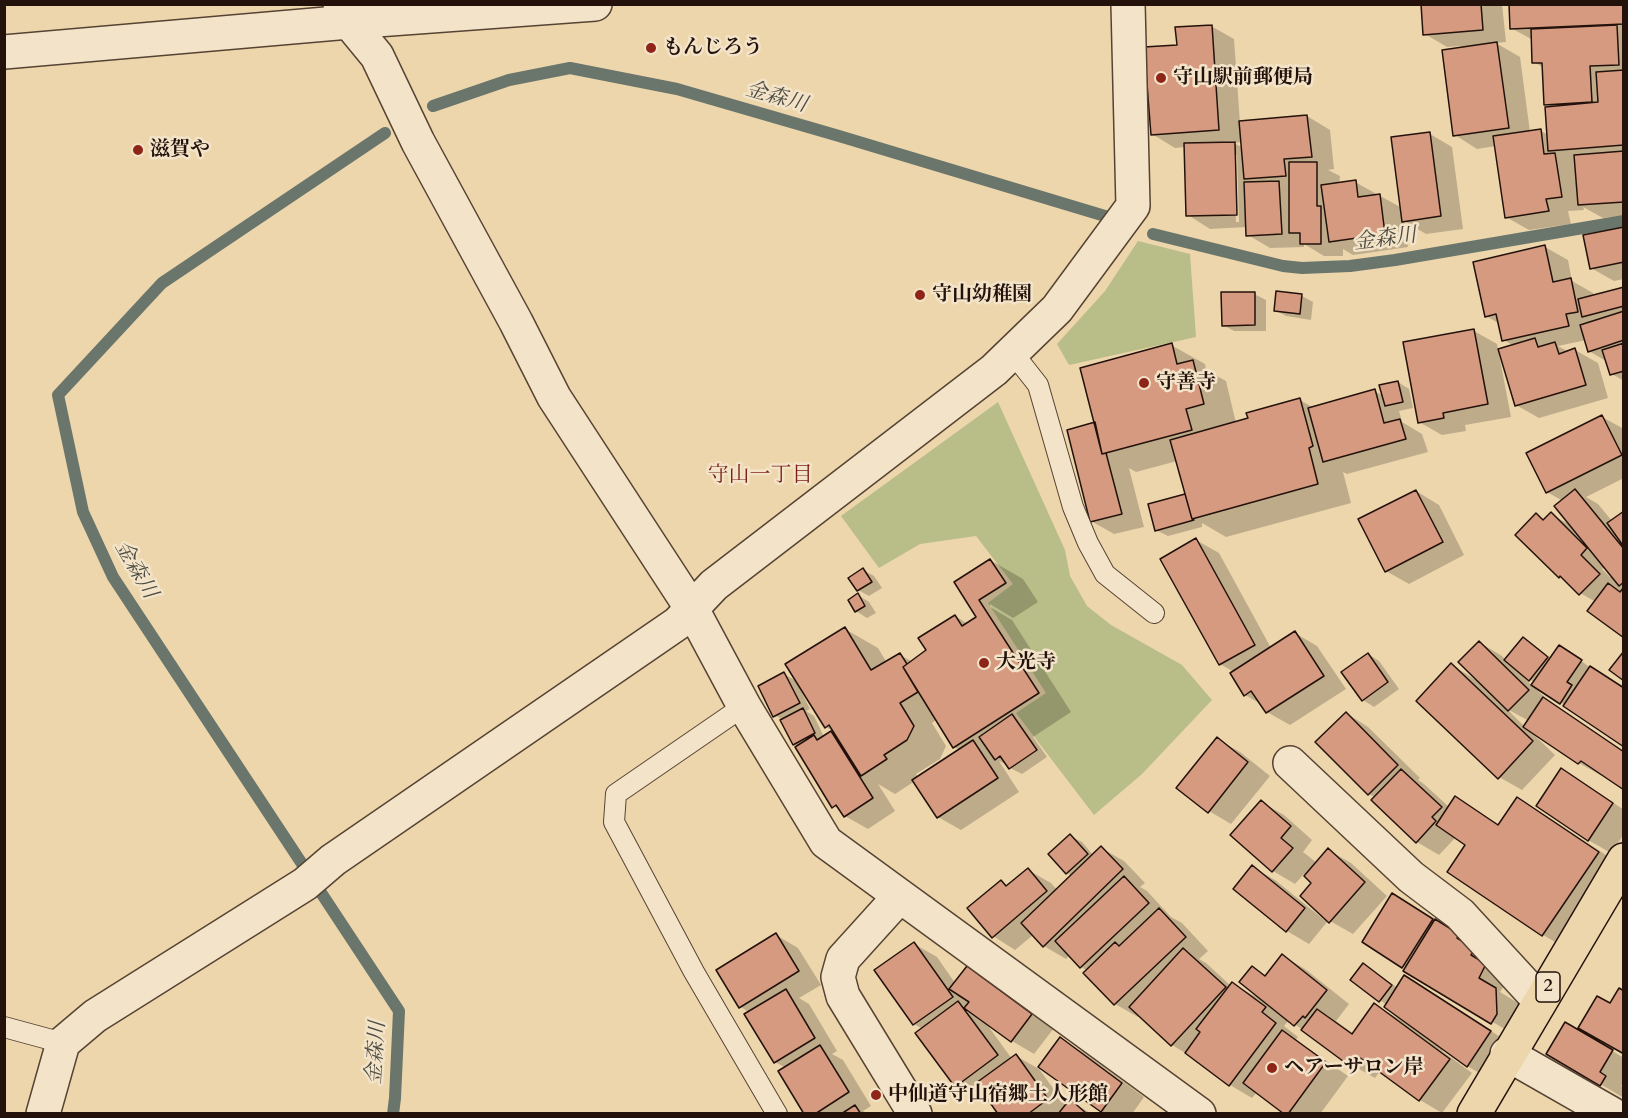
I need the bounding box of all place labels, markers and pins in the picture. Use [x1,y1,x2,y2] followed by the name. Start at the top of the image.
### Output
[663,36,763,60] place label: もんじろう
[644,41,658,55] marker: もんじろう
[1173,66,1313,90] place label: 守山駅前郵便局
[1154,71,1168,85] marker: 守山駅前郵便局
[150,138,210,162] place label: 滋賀や
[131,143,145,157] marker: 滋賀や
[932,283,1032,307] place label: 守山幼稚園
[913,288,927,302] marker: 守山幼稚園
[1156,371,1216,395] place label: 守善寺
[1137,376,1151,390] marker: 守善寺
[996,651,1056,675] place label: 大光寺
[977,656,991,670] marker: 大光寺
[1284,1056,1423,1080] place label: ヘアーサロン岸
[1265,1061,1279,1075] marker: ヘアーサロン岸
[888,1083,1108,1107] place label: 中仙道守山宿郷土人形館
[869,1088,883,1102] marker: 中仙道守山宿郷土人形館

